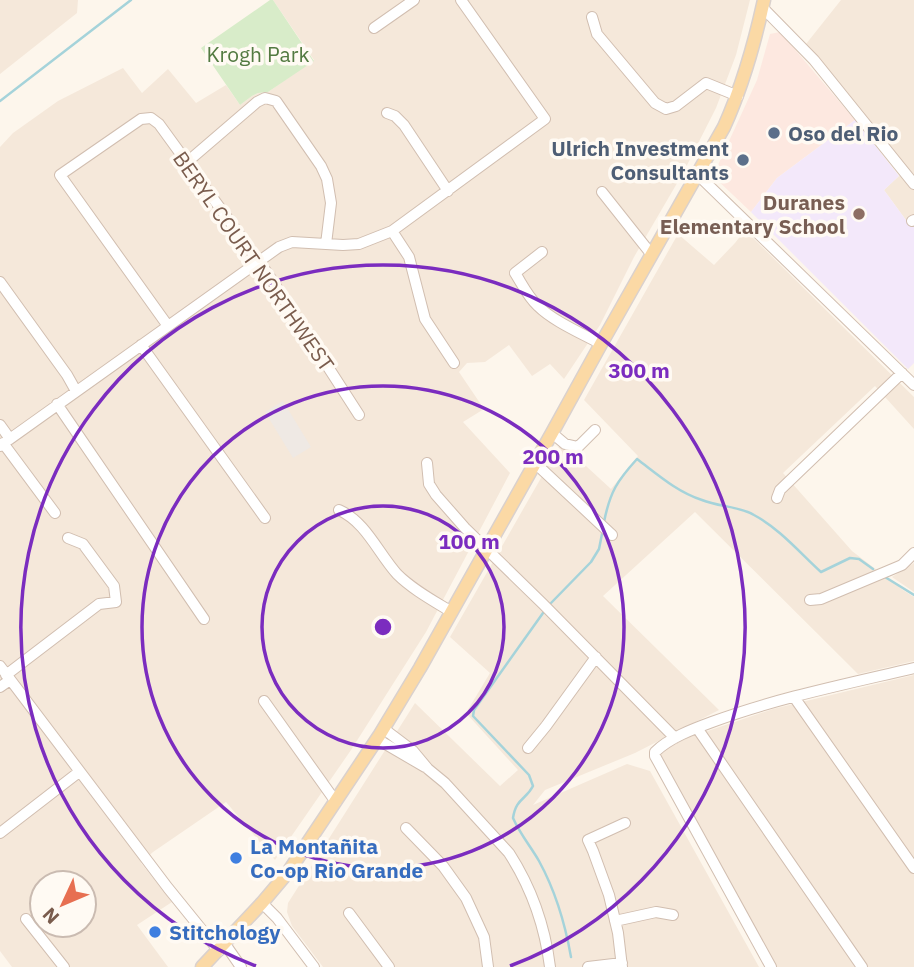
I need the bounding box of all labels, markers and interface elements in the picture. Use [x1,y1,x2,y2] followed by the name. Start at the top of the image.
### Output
[207,40,309,68] park label: Krogh Park
[788,119,898,147] place label: Oso del Rio
[766,125,782,141] marker: Oso del Rio
[551,134,729,186] place label: Ulrich Investment Consultants
[167,145,341,377] street label: BERYL COURT NORTHWEST
[735,152,751,168] marker: Ulrich Investment Consultants
[660,188,845,240] place label: Duranes Elementary School
[851,206,867,222] marker: Duranes Elementary School
[608,356,670,384] text: 300 m
[522,442,584,470] text: 200 m
[438,527,500,555] text: 100 m
[371,615,395,639] centre of rings
[250,832,423,884] place label: La Montañita Co-op Rio Grande
[228,850,244,866] marker: La Montañita Co-op Rio Grande
[28,869,98,939] north arrow
[37,903,64,929] text: N
[169,918,281,946] place label: Stitchology
[147,924,163,940] marker: Stitchology

